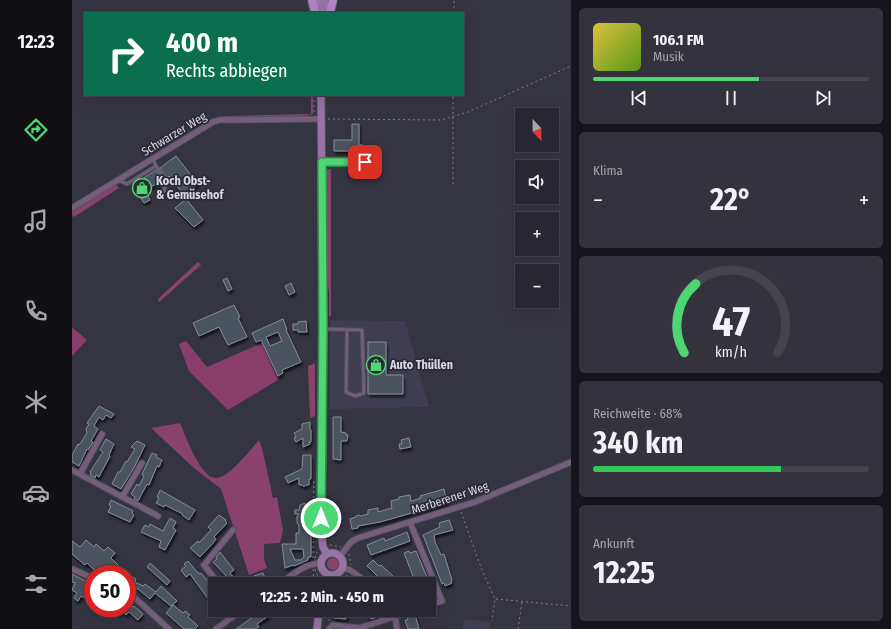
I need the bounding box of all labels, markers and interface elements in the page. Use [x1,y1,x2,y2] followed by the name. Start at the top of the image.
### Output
[166,26,238,59] text: 400 m
[100,28,152,80] icon: right
[18,31,54,53] text: 12:23
[653,31,704,49] text: 106.1 FM
[653,49,684,64] text: Musik
[166,60,287,82] text: Rechts abbiegen
[628,87,650,109] icon: previous
[720,87,742,109] icon: pause
[812,87,834,109] icon: next
[515,108,559,152] north arrow
[515,108,559,308] map controls
[139,109,209,159] street label: Schwarzer Weg
[22,116,50,144] icon: directions
[348,145,382,179] pin
[354,151,376,173] icon: arrive
[515,160,559,204] button: sound
[593,163,623,178] text: Klima
[156,174,224,202] place label: Koch Obst- & Gemüsehof
[131,177,153,199] shop icon: Koch Obst- & Gemüsehof
[710,182,752,218] text: 22°
[593,187,603,214] text: −
[859,187,869,214] text: +
[22,207,50,235] icon: music
[515,212,559,256] button: +
[515,264,559,308] button: −
[712,296,750,346] text: 47
[22,297,50,325] icon: phone
[715,343,747,360] text: km/h
[365,354,387,376] shop icon: Auto Thüllen
[389,358,453,372] place label: Auto Thüllen
[22,388,50,416] icon: climate
[593,406,682,421] text: Reichweite · 68%
[593,425,683,461] text: 340 km
[22,479,50,507] icon: car
[410,479,491,517] street label: Merberener Weg
[300,497,342,539] position arrow
[593,536,635,551] text: Ankunft
[593,555,655,591] text: 12:25
[84,565,136,617] speed limit sign: 50
[22,570,50,598] icon: filters
[260,588,384,606] text: 12:25 · 2 Min. · 450 m

